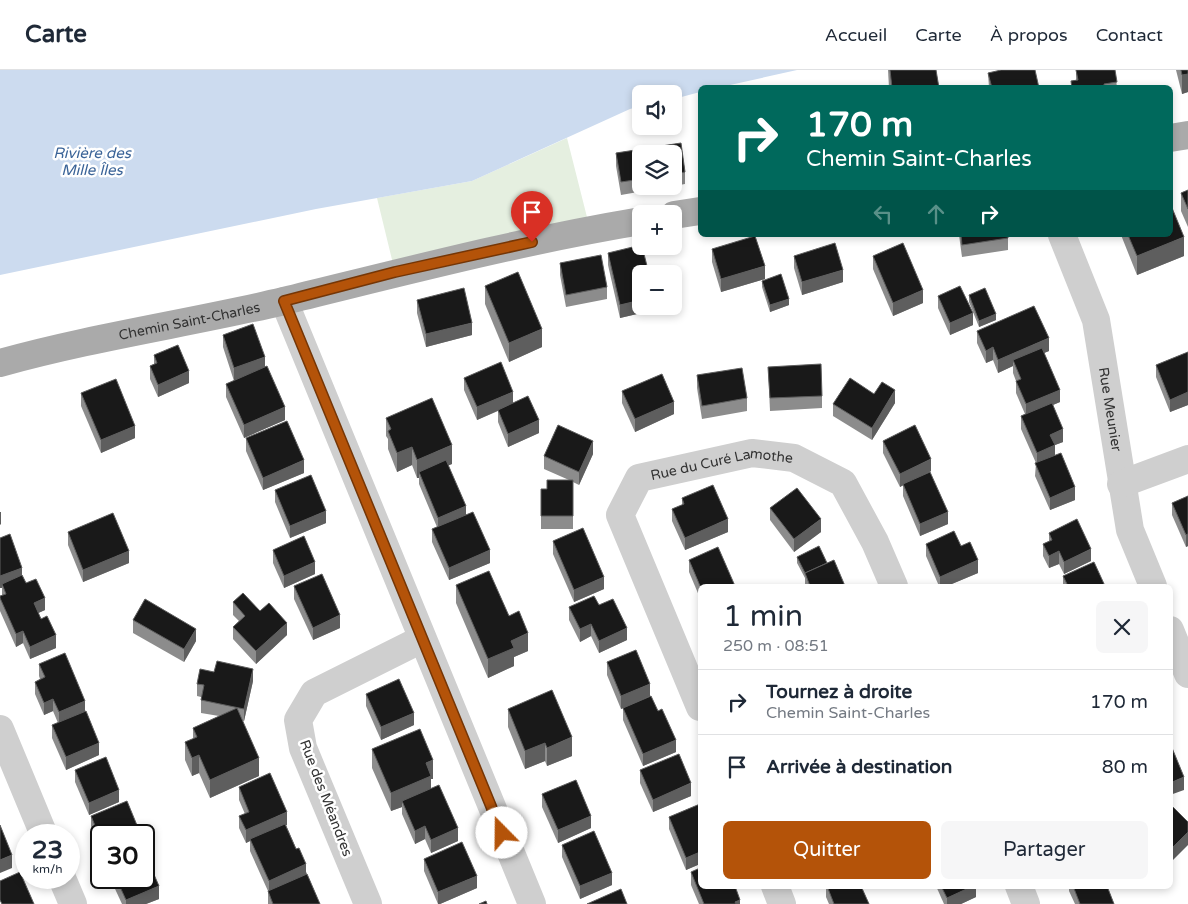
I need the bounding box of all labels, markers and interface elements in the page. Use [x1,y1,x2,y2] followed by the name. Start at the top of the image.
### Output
[25,20,87,49] text: Carte
[825,24,887,46] text: Accueil
[915,24,962,46] text: Carte
[990,24,1068,46] text: À propos
[1096,24,1163,46] text: Contact
[632,85,682,315] map controls
[632,85,682,135] button: sound
[806,104,913,146] text: 170 m
[723,105,788,170] icon: right
[53,144,133,179] water label: Rivière des Mille Îles
[632,145,682,195] button: layers
[806,146,1032,172] text: Chemin Saint-Charles
[511,191,553,242] pin
[518,198,546,226] icon: arrive
[869,200,897,228] icon: left
[922,200,950,228] icon: ahead
[975,200,1003,228] icon: right
[632,205,682,255] button: +
[632,265,682,315] button: −
[117,298,262,343] street label: Chemin Saint-Charles
[1095,366,1126,453] street label: Rue Meunier
[649,444,794,484] street label: Rue du Curé Lamothe
[723,598,803,635] text: 1 min
[1096,601,1148,653] button: close
[723,636,829,656] text: 250 m · 08:51
[766,681,912,703] text: Tournez à droite
[723,688,751,716] icon: right
[1090,691,1148,713] text: 170 m
[766,703,930,723] text: Chemin Saint-Charles
[296,737,356,859] street label: Rue des Méandres
[723,753,751,781] icon: arrive
[766,756,952,778] text: Arrivée à destination
[1102,756,1148,778] text: 80 m
[475,806,527,858] position arrow
[723,821,931,879] button: Quitter
[941,821,1148,879] button: Partager
[90,824,155,889] speed limit sign: 30
[32,835,63,865] text: 23
[32,862,63,876] text: km/h

